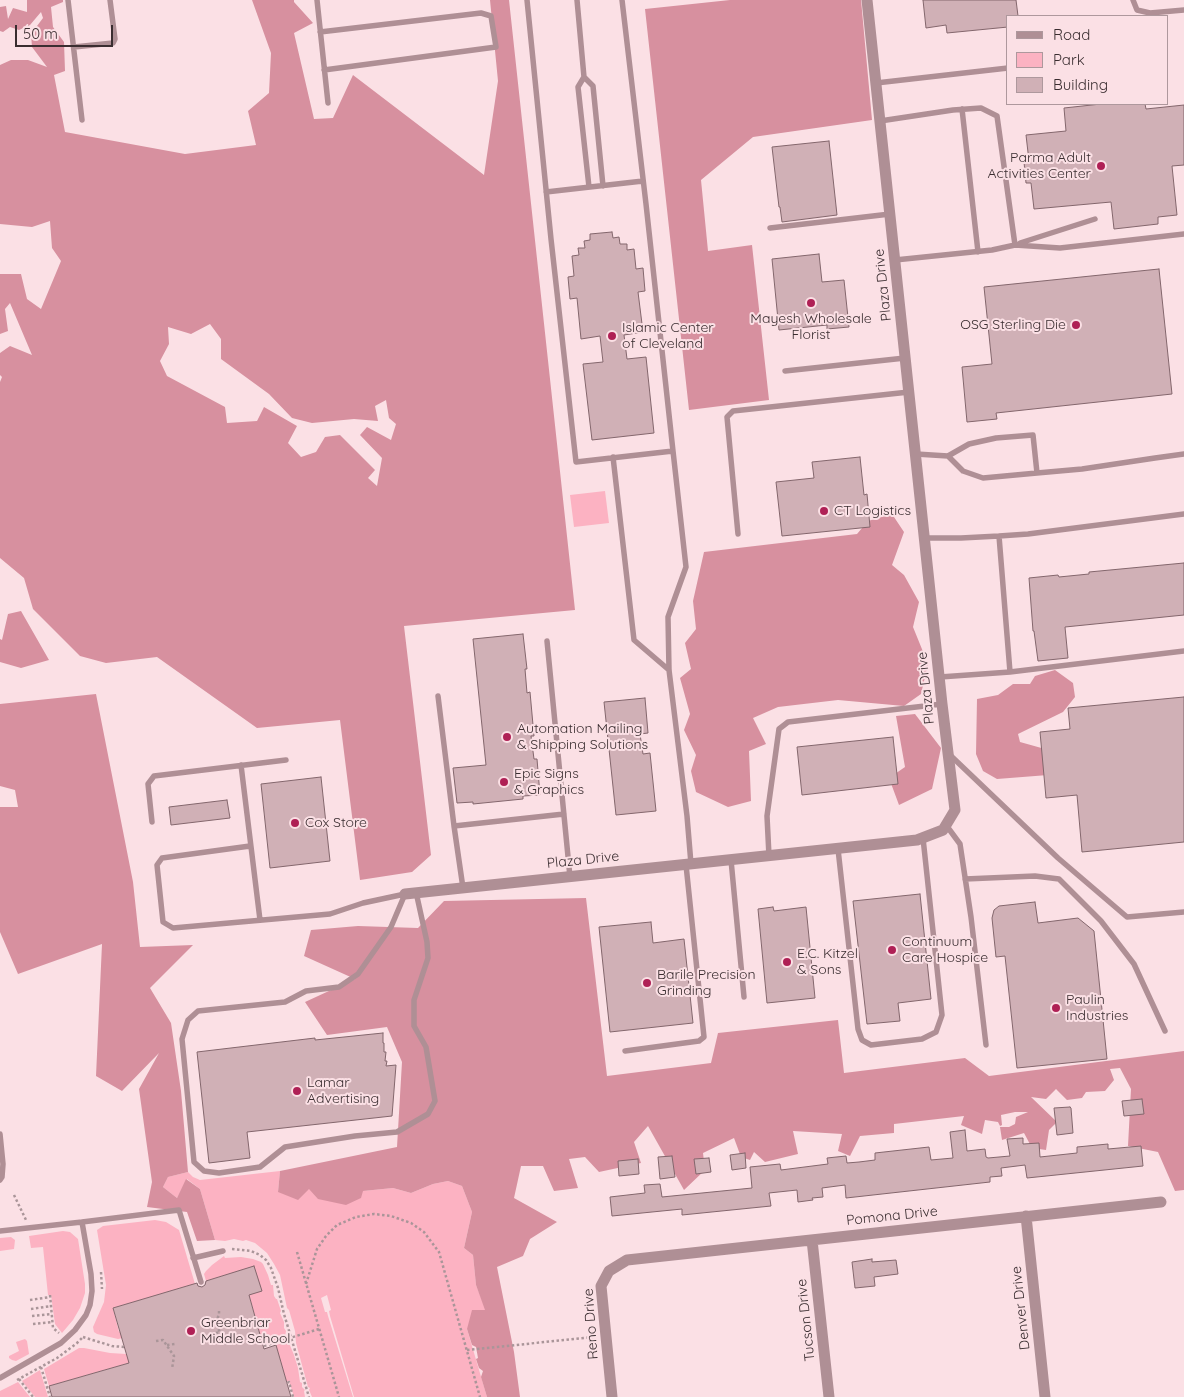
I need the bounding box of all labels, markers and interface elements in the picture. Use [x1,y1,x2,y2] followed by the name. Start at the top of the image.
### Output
[18,15,115,47] scale bar
[1006,15,1169,105] legend
[23,24,58,43] text: 50 m
[1053,25,1090,44] text: Road
[1053,50,1085,69] text: Park
[1053,75,1108,94] text: Building
[987,150,1091,182] place label: Parma Adult Activities Center
[1095,160,1107,172] marker: Parma Adult Activities Center
[871,248,895,322] street label: Plaza Drive
[805,297,817,309] marker: Mayesh Wholesale Florist
[750,311,872,344] place label: Mayesh Wholesale Florist
[960,317,1066,333] place label: OSG Sterling Die
[1070,319,1082,331] marker: OSG Sterling Die
[622,320,714,352] place label: Islamic Center of Cleveland
[606,330,618,342] marker: Islamic Center of Cleveland
[834,503,911,519] place label: CT Logistics
[818,505,830,517] marker: CT Logistics
[914,651,938,725] street label: Plaza Drive
[517,721,648,754] place label: Automation Mailing & Shipping Solutions
[501,731,513,743] marker: Automation Mailing & Shipping Solutions
[514,766,584,799] place label: Epic Signs & Graphics
[498,776,510,788] marker: Epic Signs & Graphics
[305,815,367,831] place label: Cox Store
[289,817,301,829] marker: Cox Store
[546,848,620,872] street label: Plaza Drive
[902,934,988,966] place label: Continuum Care Hospice
[886,944,898,956] marker: Continuum Care Hospice
[797,946,858,979] place label: E.C. Kitzel & Sons
[781,956,793,968] marker: E.C. Kitzel & Sons
[657,967,755,1000] place label: Barile Precision Grinding
[641,977,653,989] marker: Barile Precision Grinding
[1066,992,1128,1024] place label: Paulin Industries
[1050,1002,1062,1014] marker: Paulin Industries
[307,1075,379,1108] place label: Lamar Advertising
[291,1085,303,1097] marker: Lamar Advertising
[845,1203,939,1229] street label: Pomona Drive
[1008,1265,1034,1351] street label: Denver Drive
[793,1278,819,1362] street label: Tucson Drive
[580,1288,602,1360] street label: Reno Drive
[201,1315,291,1348] place label: Greenbriar Middle School
[185,1325,197,1337] marker: Greenbriar Middle School

